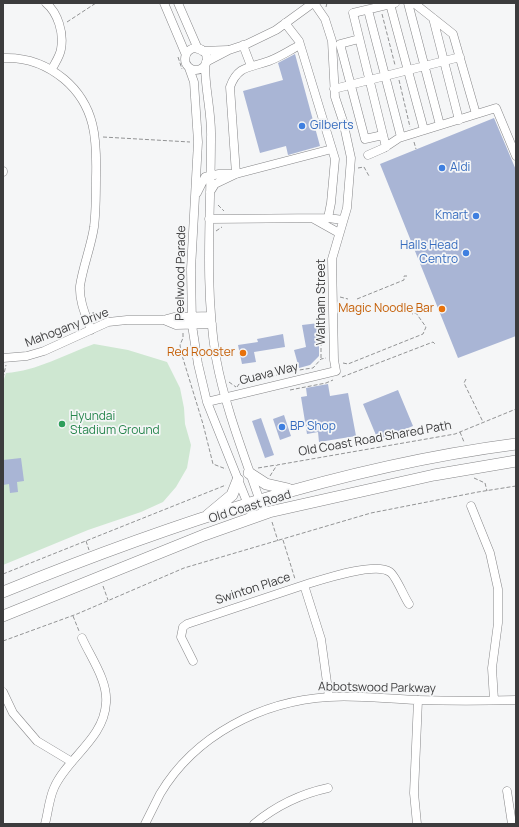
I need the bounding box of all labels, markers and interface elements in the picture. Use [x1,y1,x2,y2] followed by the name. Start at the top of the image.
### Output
[310,119,354,133] place label: Gilberts
[297,121,307,131] marker: Gilberts
[450,161,470,175] place label: Aldi
[437,163,447,173] marker: Aldi
[435,209,468,223] place label: Kmart
[471,211,481,221] marker: Kmart
[173,225,189,321] street label: Peelwood Parade
[400,239,458,267] place label: Halls Head Centro
[461,248,471,258] marker: Halls Head Centro
[315,259,329,345] street label: Waltham Street
[338,302,434,316] place label: Magic Noodle Bar
[437,304,447,314] marker: Magic Noodle Bar
[23,305,111,351] street label: Mahogany Drive
[167,346,235,360] place label: Red Rooster
[238,348,248,358] marker: Red Rooster
[238,360,300,388] street label: Guava Way
[70,410,160,438] place label: Hyundai Stadium Ground
[297,418,453,460] street label: Old Coast Road Shared Path
[57,419,67,429] marker: Hyundai Stadium Ground
[290,420,336,434] place label: BP Shop
[277,422,287,432] marker: BP Shop
[207,488,293,526] street label: Old Coast Road
[214,570,292,608] street label: Swinton Place
[318,680,436,696] street label: Abbotswood Parkway

